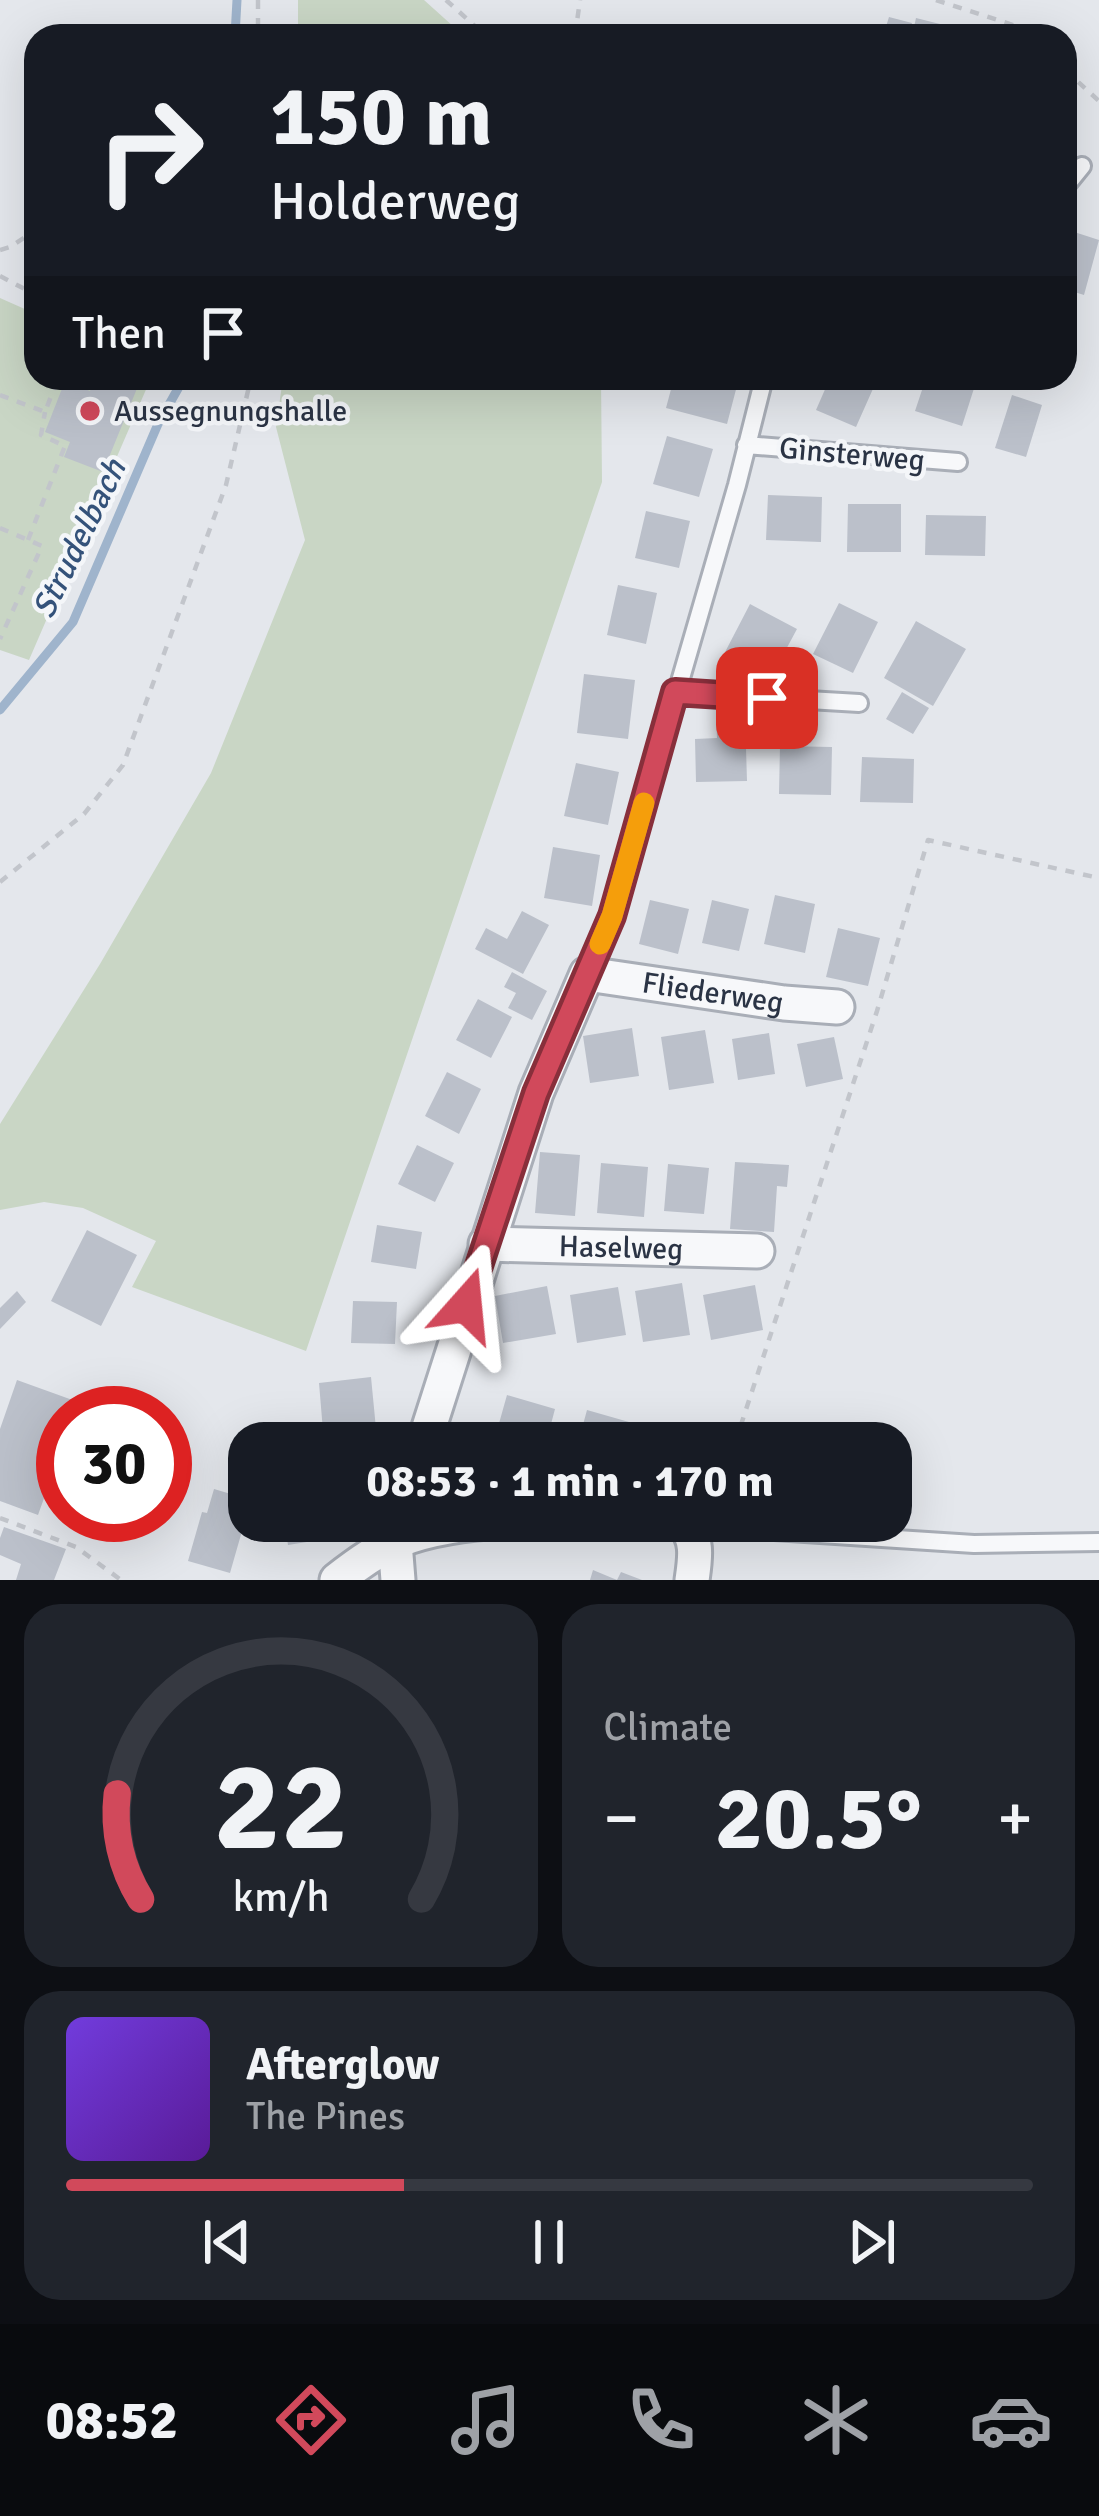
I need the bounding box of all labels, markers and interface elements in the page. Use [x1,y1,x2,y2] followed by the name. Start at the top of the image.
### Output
[270,65,492,169] text: 150 m
[72,72,228,228] icon: right
[270,168,521,235] text: Holderweg
[190,300,256,366] icon: arrive
[72,306,166,361] text: Then
[114,393,347,430] place label: Aussegnungshalle
[77,398,103,424] marker: Aussegnungshalle
[778,430,926,479] street label: Ginsterweg
[23,452,136,625] water label: Strudelbach
[716,647,818,749] pin
[734,665,800,731] icon: arrive
[640,964,786,1022] street label: Fliederweg
[558,1228,684,1268] street label: Haselweg
[403,1242,529,1368] position arrow
[36,1386,192,1542] speed limit sign: 30
[366,1454,774,1509] text: 08:53 · 1 min · 170 m
[604,1703,732,1751] text: Climate
[213,1731,348,1884] text: 22
[714,1763,922,1874] text: 20.5°
[604,1778,639,1859] text: −
[997,1778,1033,1859] text: +
[232,1870,329,1923] text: km/h
[246,2037,439,2092] text: Afterglow
[246,2092,405,2140] text: The Pines
[194,2209,260,2275] icon: previous
[516,2209,582,2275] icon: pause
[839,2209,905,2275] icon: next
[269,2378,353,2462] icon: directions
[444,2378,528,2462] icon: music
[619,2378,703,2462] icon: phone
[794,2378,878,2462] icon: climate
[969,2378,1053,2462] icon: car
[46,2387,178,2454] text: 08:52

